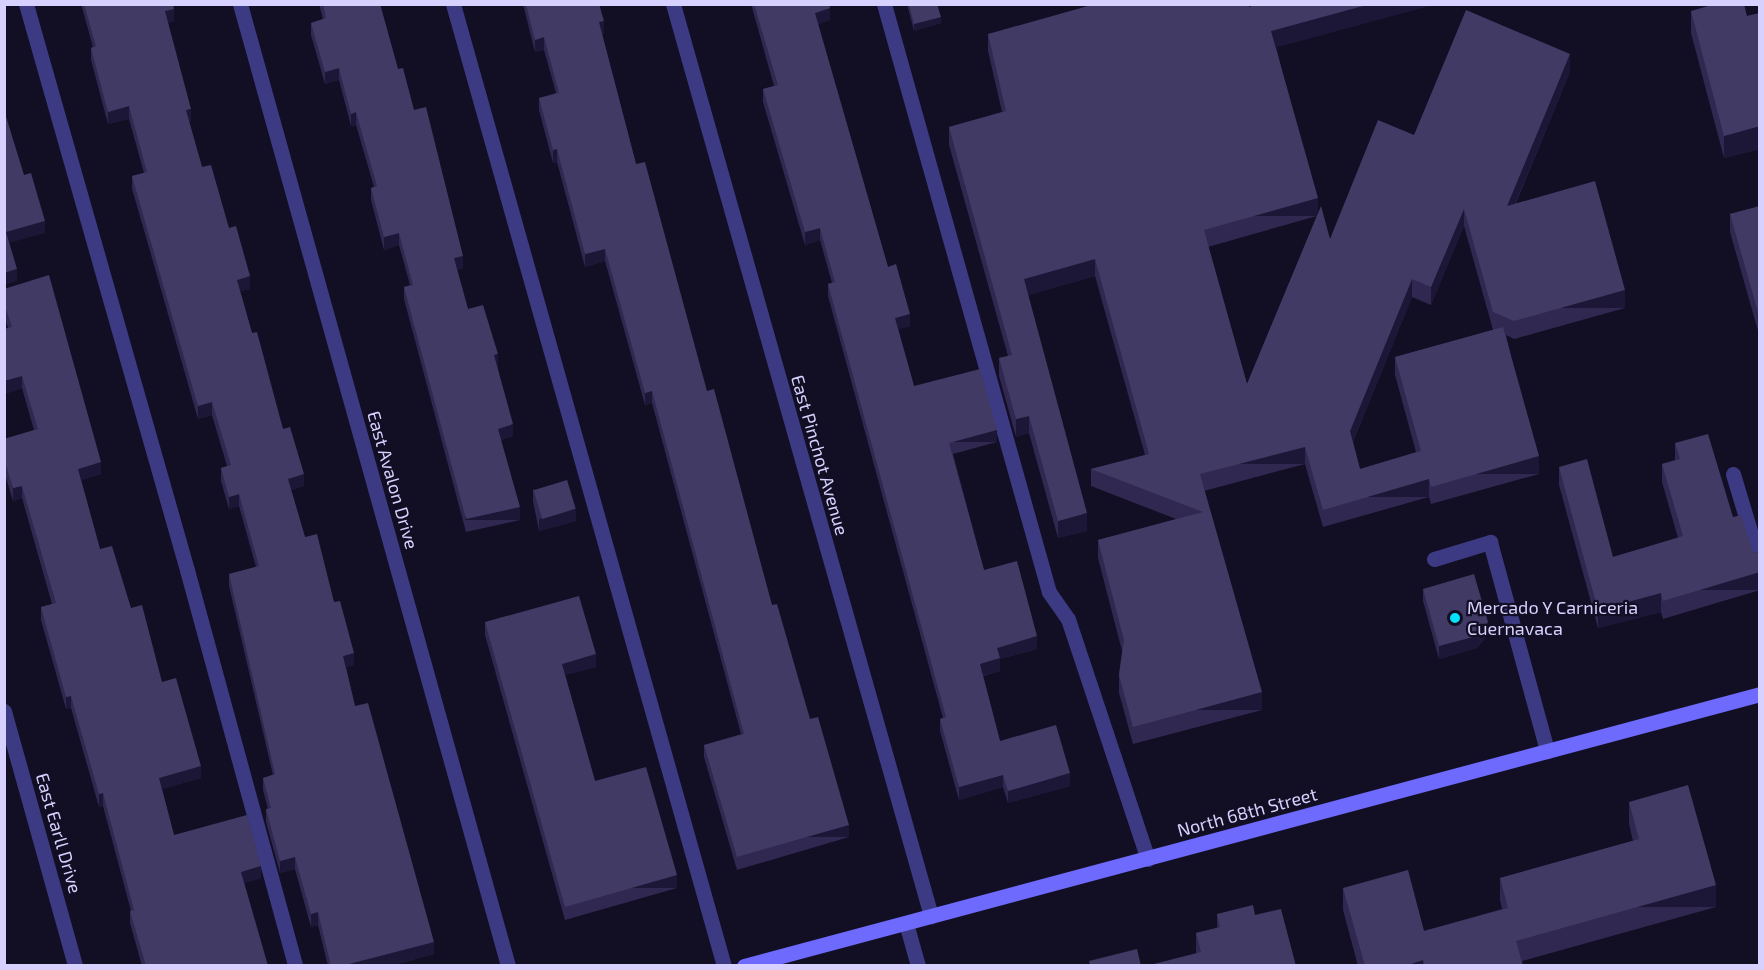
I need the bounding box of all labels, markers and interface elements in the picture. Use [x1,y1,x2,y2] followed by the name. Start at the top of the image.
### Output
[787,372,853,538] street label: East Pinchot Avenue
[363,408,423,552] street label: East Avalon Drive
[1467,597,1639,640] place label: Mercado Y Carniceria Cuernavaca
[1448,611,1462,625] marker: Mercado Y Carniceria Cuernavaca
[31,770,87,896] street label: East Earll Drive
[1175,783,1319,841] street label: North 68th Street

